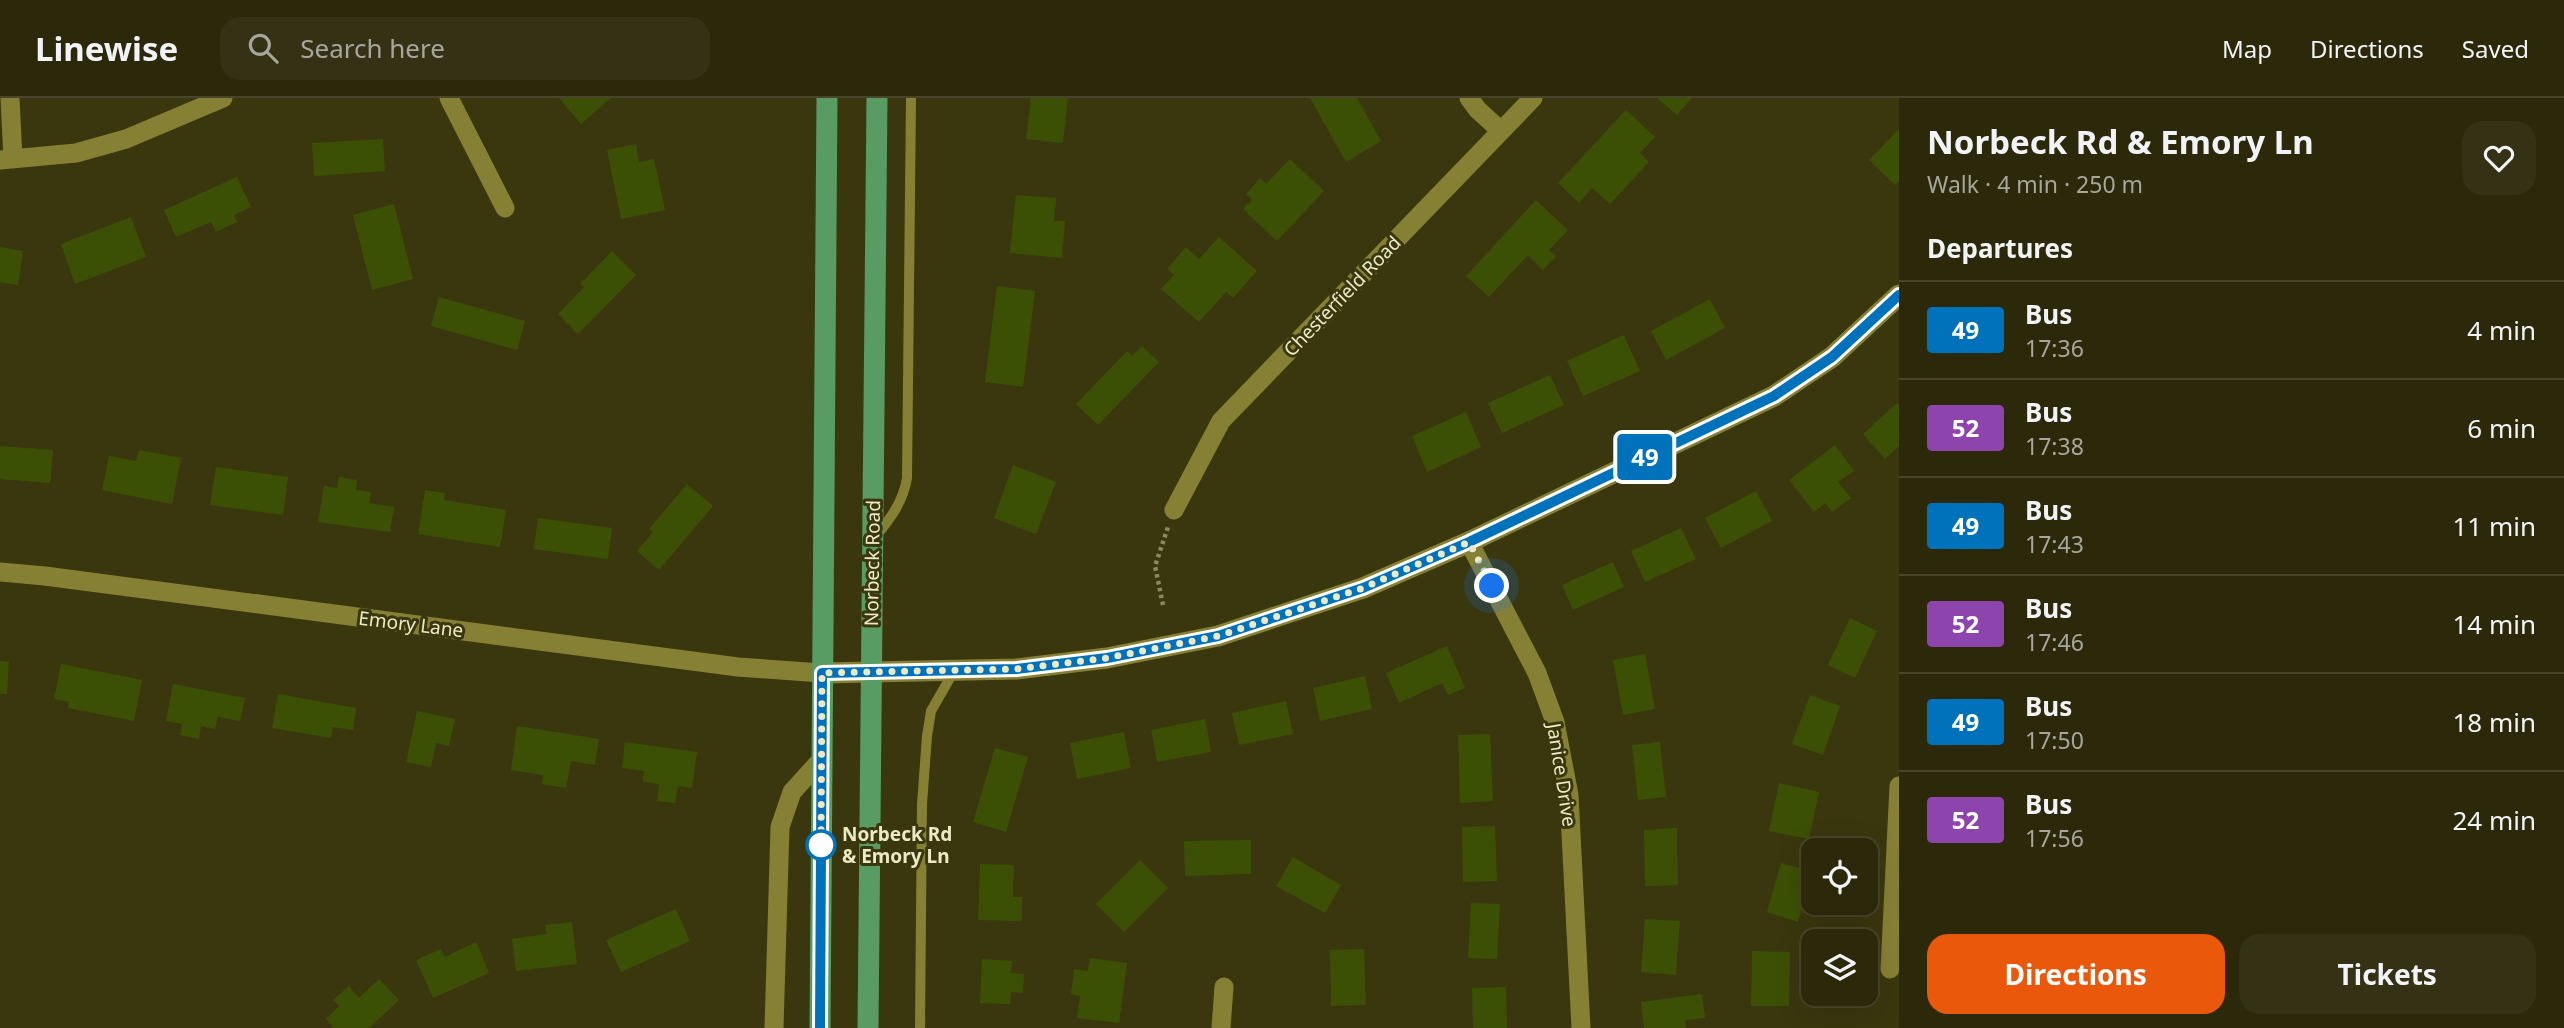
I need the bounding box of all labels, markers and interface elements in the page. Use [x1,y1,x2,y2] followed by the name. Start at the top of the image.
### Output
[220,17,710,80] search box
[35,26,178,71] text: Linewise
[244,29,282,67] icon: search
[300,30,445,66] text: Search here
[2222,32,2272,65] text: Map
[2310,32,2424,65] text: Directions
[2462,32,2529,65] text: Saved
[1927,119,2314,164] text: Norbeck Rd & Emory Ln
[2462,121,2536,195] button: heart
[1927,168,2143,200] text: Walk · 4 min · 250 m
[1278,230,1406,362] street label: Chesterfield Road
[1927,230,2073,266] text: Departures
[2025,296,2072,332] text: Bus
[2467,312,2536,348] text: 4 min
[1952,313,1979,346] text: 49
[2025,332,2084,364] text: 17:36
[2025,394,2072,430] text: Bus
[2467,410,2536,446] text: 6 min
[1952,411,1979,444] text: 52
[2025,430,2084,462] text: 17:38
[1614,434,1676,480] line badge: 49
[1631,440,1659,473] text: 49
[2025,492,2072,528] text: Bus
[858,500,886,626] street label: Norbeck Road
[2452,508,2536,544] text: 11 min
[1952,509,1979,542] text: 49
[2025,528,2084,560] text: 17:43
[1474,568,1509,603] your location
[2025,590,2072,626] text: Bus
[357,605,465,643] street label: Emory Lane
[2452,606,2536,642] text: 14 min
[1952,607,1979,640] text: 52
[2025,626,2084,658] text: 17:46
[2025,688,2072,724] text: Bus
[2452,704,2536,740] text: 18 min
[1952,705,1979,738] text: 49
[1541,720,1583,829] street label: Janice Drive
[2025,724,2084,756] text: 17:50
[2025,786,2072,822] text: Bus
[2452,802,2536,838] text: 24 min
[1952,803,1979,836] text: 52
[842,821,952,869] place label: Norbeck Rd & Emory Ln
[2025,822,2084,854] text: 17:56
[806,830,836,860] marker: Norbeck Rd & Emory Ln
[1801,838,1878,1006] map controls
[1801,838,1878,915] button: locate
[1801,929,1878,1006] button: layers
[1927,934,2225,1014] button: Directions
[2239,934,2536,1014] button: Tickets

